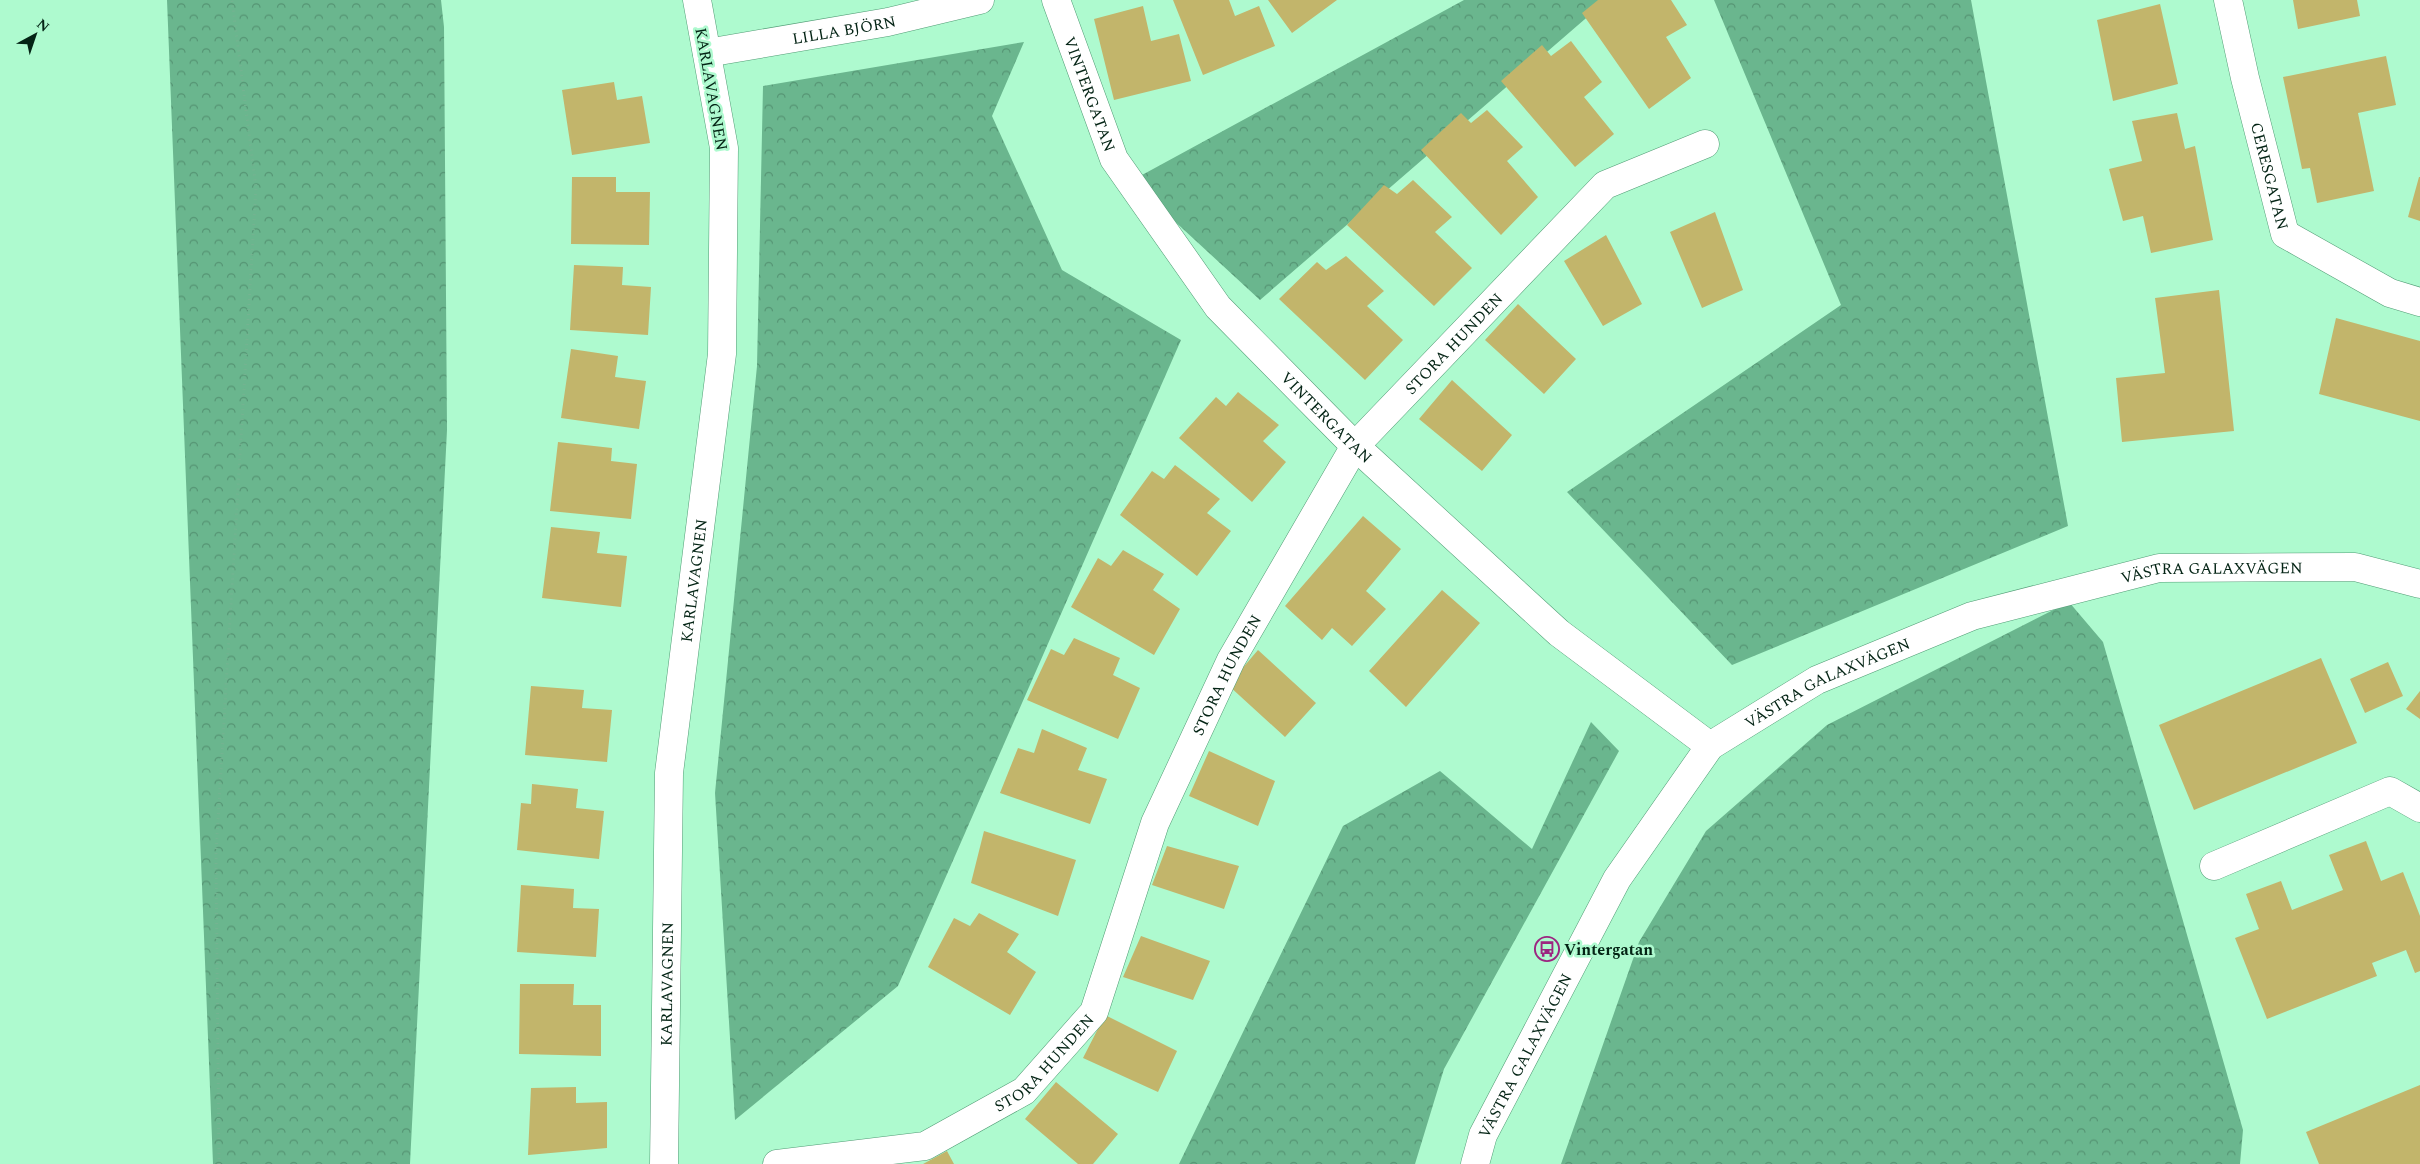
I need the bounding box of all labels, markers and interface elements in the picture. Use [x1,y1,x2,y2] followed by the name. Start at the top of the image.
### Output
[790,9,899,51] street label: LILLA BJÖRN
[10,10,60,60] north arrow
[32,14,54,37] text: N
[688,26,734,152] street label: KARLAVAGNEN
[1057,33,1121,155] street label: VINTERGATAN
[2244,120,2294,233] street label: CERESGATAN
[1400,288,1509,400] street label: STORA HUNDEN
[1275,366,1377,469] street label: VINTERGATAN
[675,517,714,644] street label: KARLAVAGNEN
[2118,556,2303,590] street label: VÄSTRA GALAXVÄGEN
[1186,610,1268,740] street label: STORA HUNDEN
[1740,632,1914,735] street label: VÄSTRA GALAXVÄGEN
[655,922,680,1046] street label: KARLAVAGNEN
[1534,936,1560,962] bus stop icon: Vintergatan
[1564,938,1653,962] place label: Vintergatan
[1472,969,1579,1142] street label: VÄSTRA GALAXVÄGEN
[990,1009,1100,1118] street label: STORA HUNDEN

